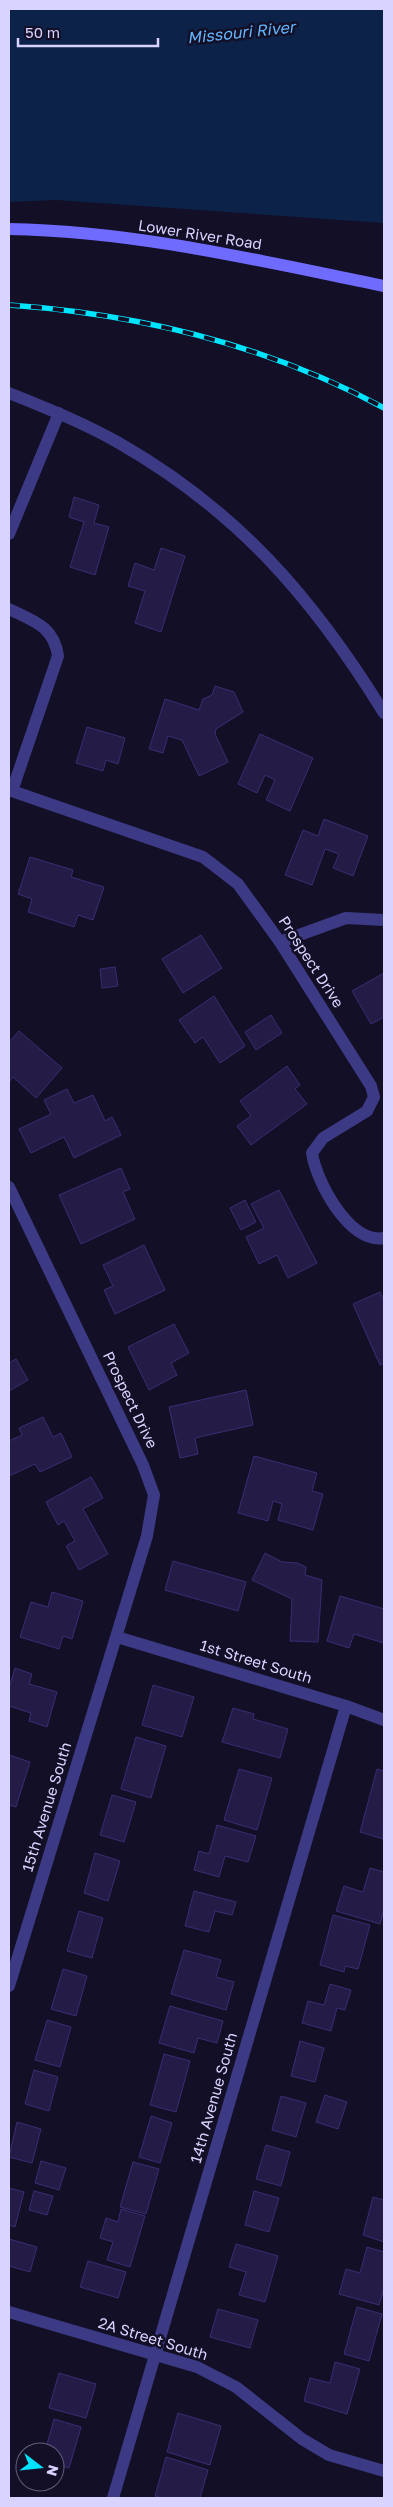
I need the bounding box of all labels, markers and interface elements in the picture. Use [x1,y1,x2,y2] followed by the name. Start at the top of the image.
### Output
[18,15,158,47] scale bar
[186,16,299,48] water label: Missouri River
[25,23,60,41] text: 50 m
[137,215,263,253] street label: Lower River Road
[276,912,348,1011] street label: Prospect Drive
[100,1348,162,1451] street label: Prospect Drive
[198,1635,314,1687] street label: 1st Street South
[18,1740,74,1874] street label: 15th Avenue South
[186,2030,240,2165] street label: 14th Avenue South
[96,2313,210,2363] street label: 2A Street South
[15,2442,65,2492] north arrow
[43,2463,63,2478] text: N

